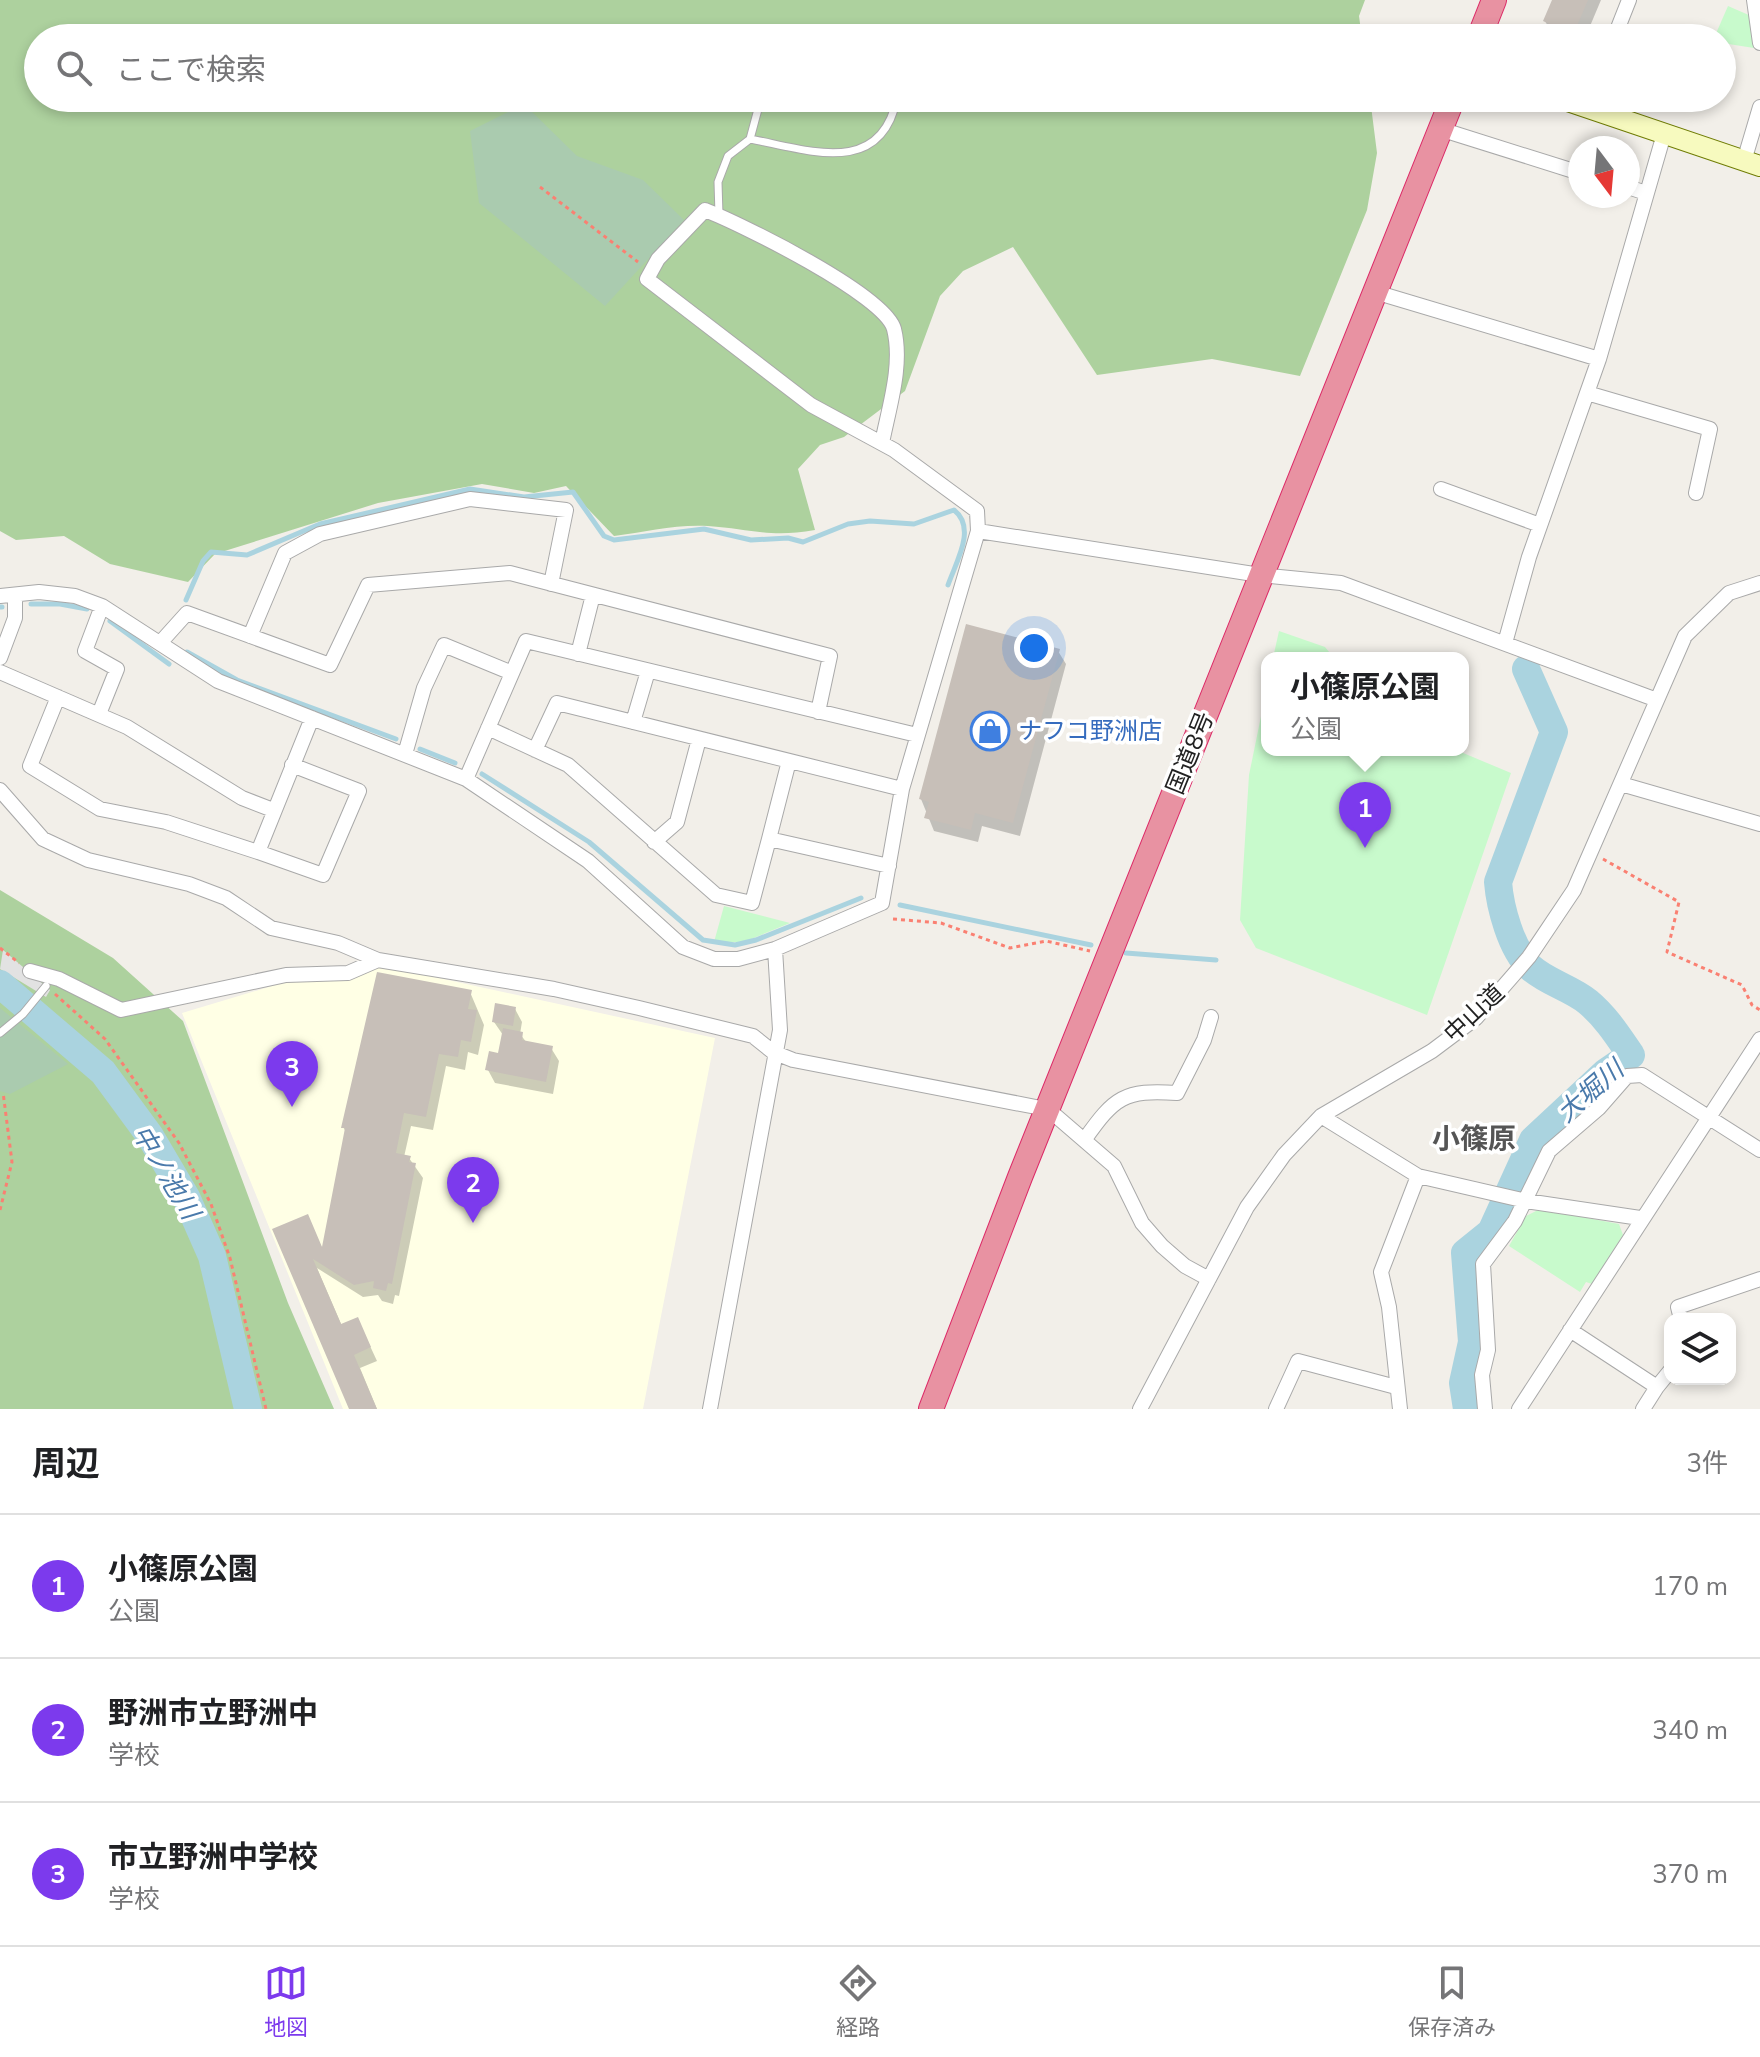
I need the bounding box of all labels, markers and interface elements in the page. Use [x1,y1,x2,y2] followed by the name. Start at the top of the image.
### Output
[24,24,1736,112] search box
[52,46,96,90] icon: search
[116,50,266,91] text: ここで検索
[1568,136,1640,208] north arrow
[1014,628,1054,668] your location
[1261,652,1469,756] popup
[1290,667,1440,708] text: 小篠原公園
[1159,707,1221,799] street label: 国道8号
[969,710,1011,752] shop icon: ナフコ野洲店
[1290,712,1342,747] text: 公園
[1018,715,1162,747] place label: ナフコ野洲店
[1339,782,1391,848] pin: 1
[1437,977,1511,1049] street label: 中山道
[266,1041,318,1107] pin: 3
[1549,1051,1634,1130] water label: 大堀川
[124,1119,209,1228] water label: 中ノ池川
[1432,1120,1516,1158] district label: 小篠原
[447,1157,499,1223] pin: 2
[1664,1313,1736,1385] map controls
[1664,1313,1736,1385] button: layers
[32,1441,100,1487] text: 周辺
[1686,1446,1728,1481] text: 3件
[108,1549,258,1590] text: 小篠原公園
[50,1569,66,1604] text: 1
[1652,1569,1728,1604] text: 170 m
[108,1594,160,1629] text: 公園
[108,1693,318,1734] text: 野洲市立野洲中
[50,1713,66,1748] text: 2
[1652,1713,1728,1748] text: 340 m
[108,1738,160,1773] text: 学校
[108,1837,318,1878] text: 市立野洲中学校
[50,1857,66,1892] text: 3
[1652,1857,1728,1892] text: 370 m
[108,1882,160,1917] text: 学校
[264,1961,308,2043] tab: 地図
[836,1961,880,2043] tab: 経路
[1408,1961,1496,2043] tab: 保存済み

